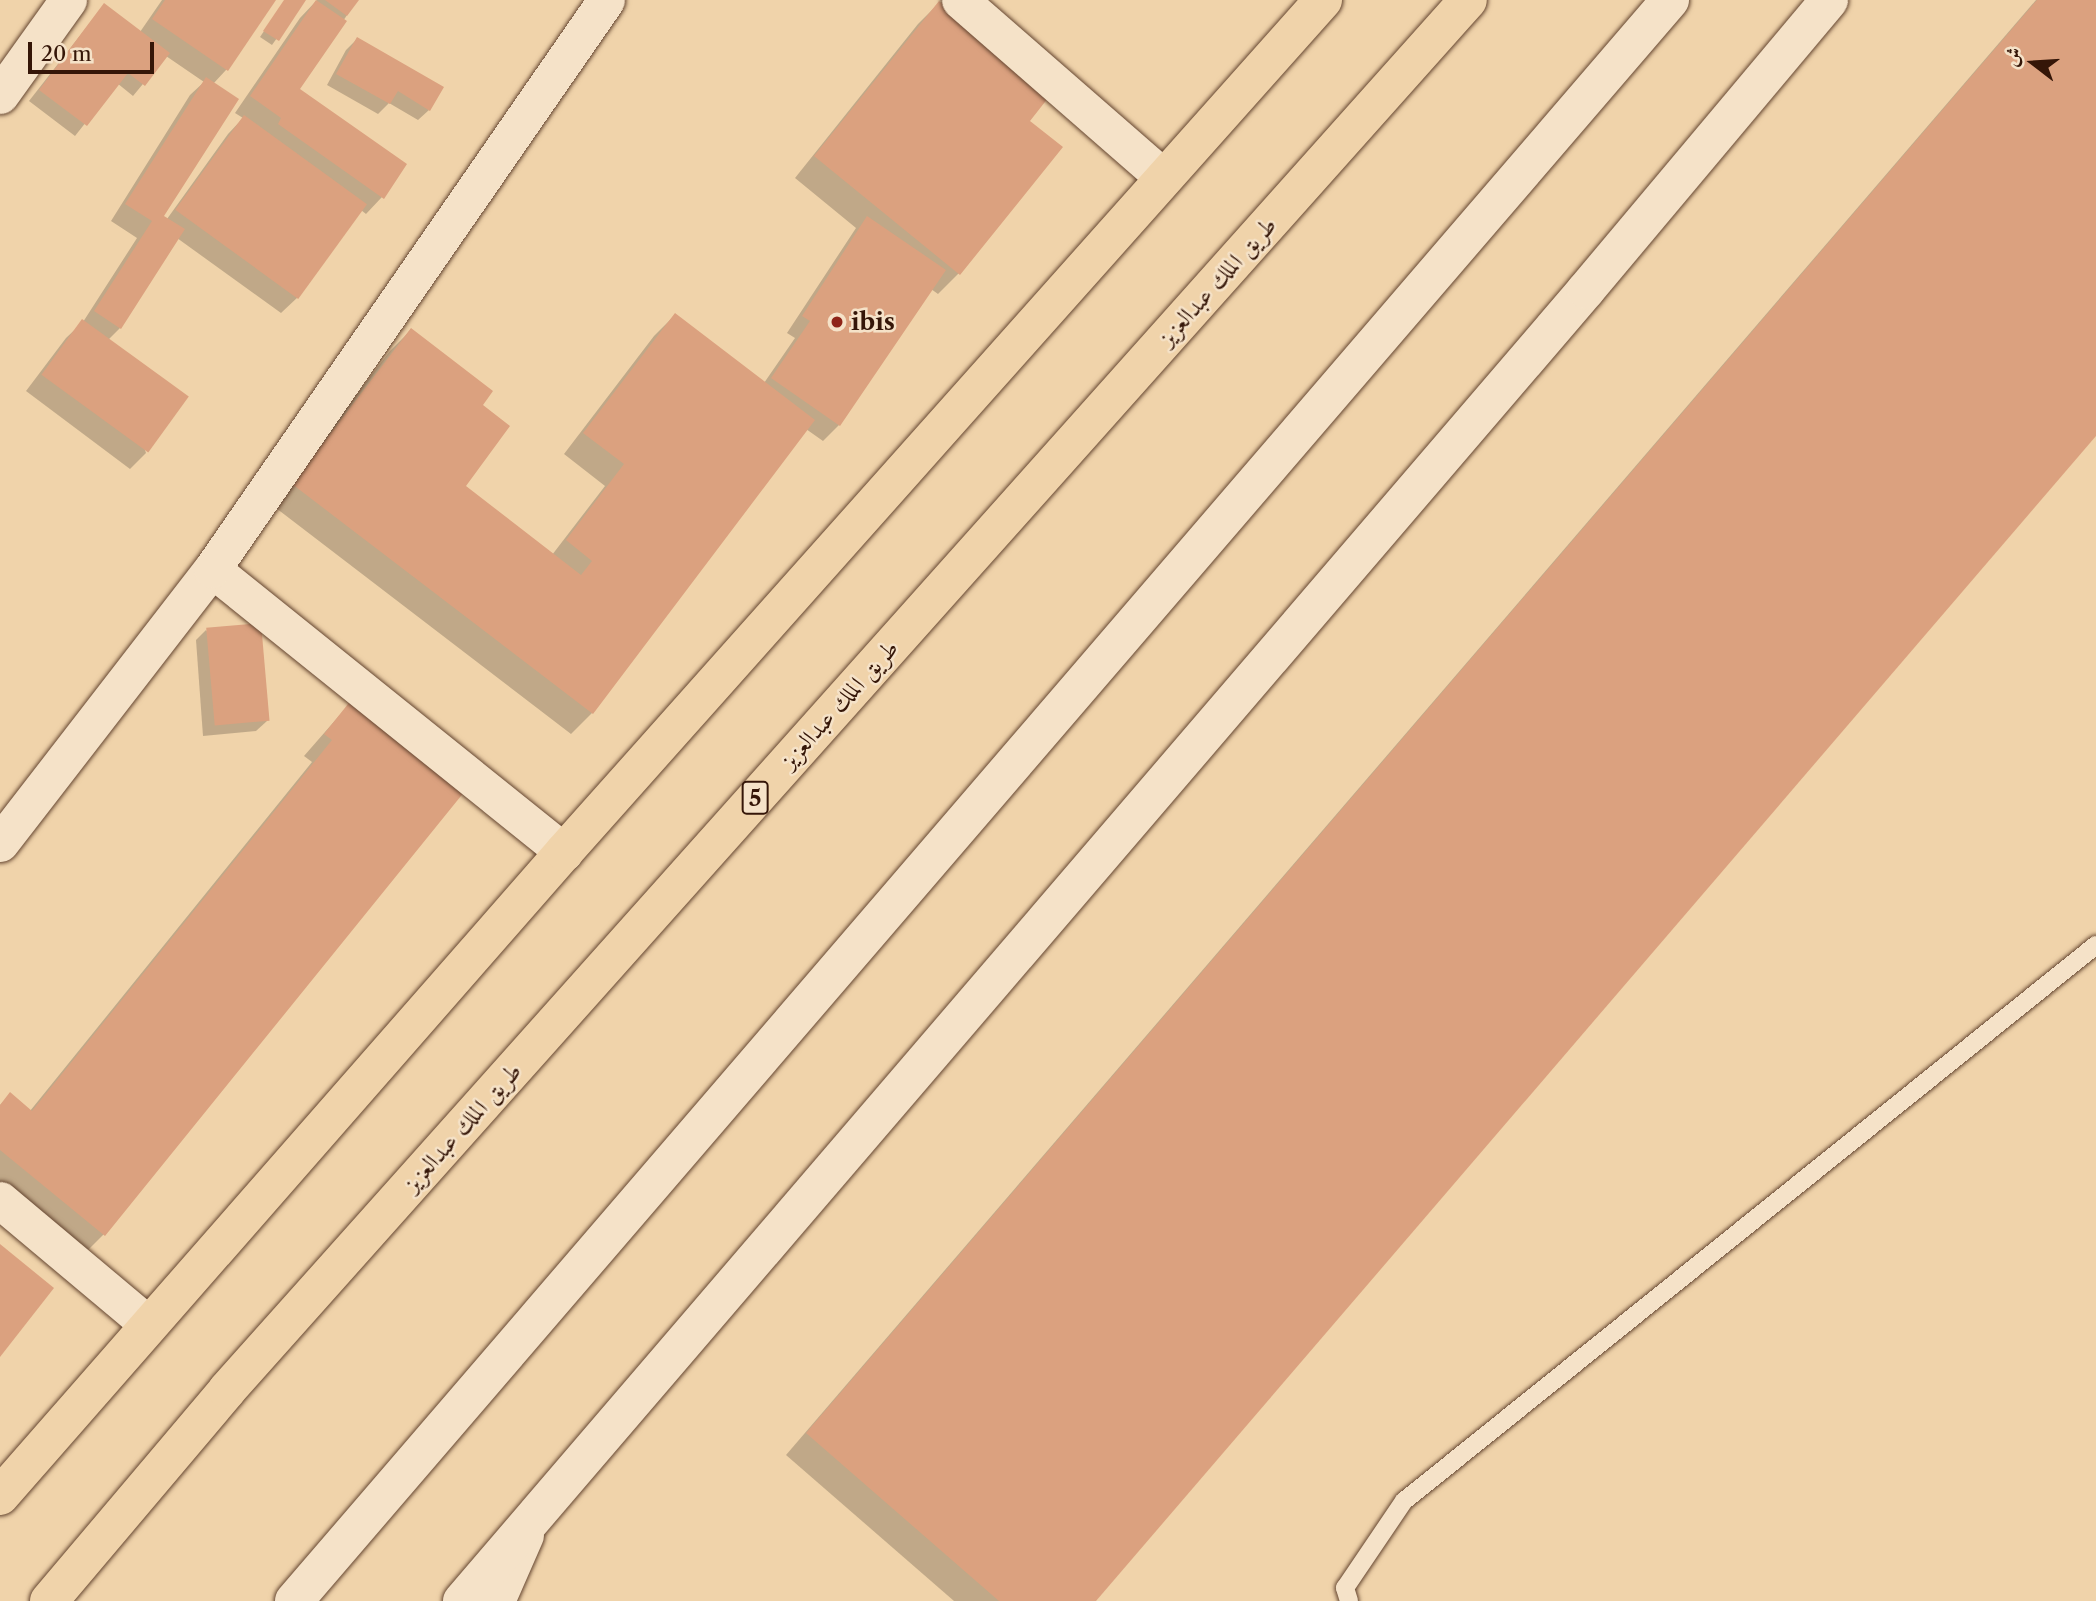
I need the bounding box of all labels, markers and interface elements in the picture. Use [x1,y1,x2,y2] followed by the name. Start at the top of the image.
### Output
[32,28,158,72] scale bar
[1998,28,2068,98] north arrow
[41,41,92,66] text: 20 m
[1999,44,2026,69] text: ش
[1152,211,1282,351] street label: طريق الملك عبدالعزيز
[851,308,895,336] place label: ibis
[829,314,845,330] marker: ibis
[774,634,904,774] street label: طريق الملك عبدالعزيز
[741,778,769,818] road number: 5
[397,1057,527,1197] street label: طريق الملك عبدالعزيز

